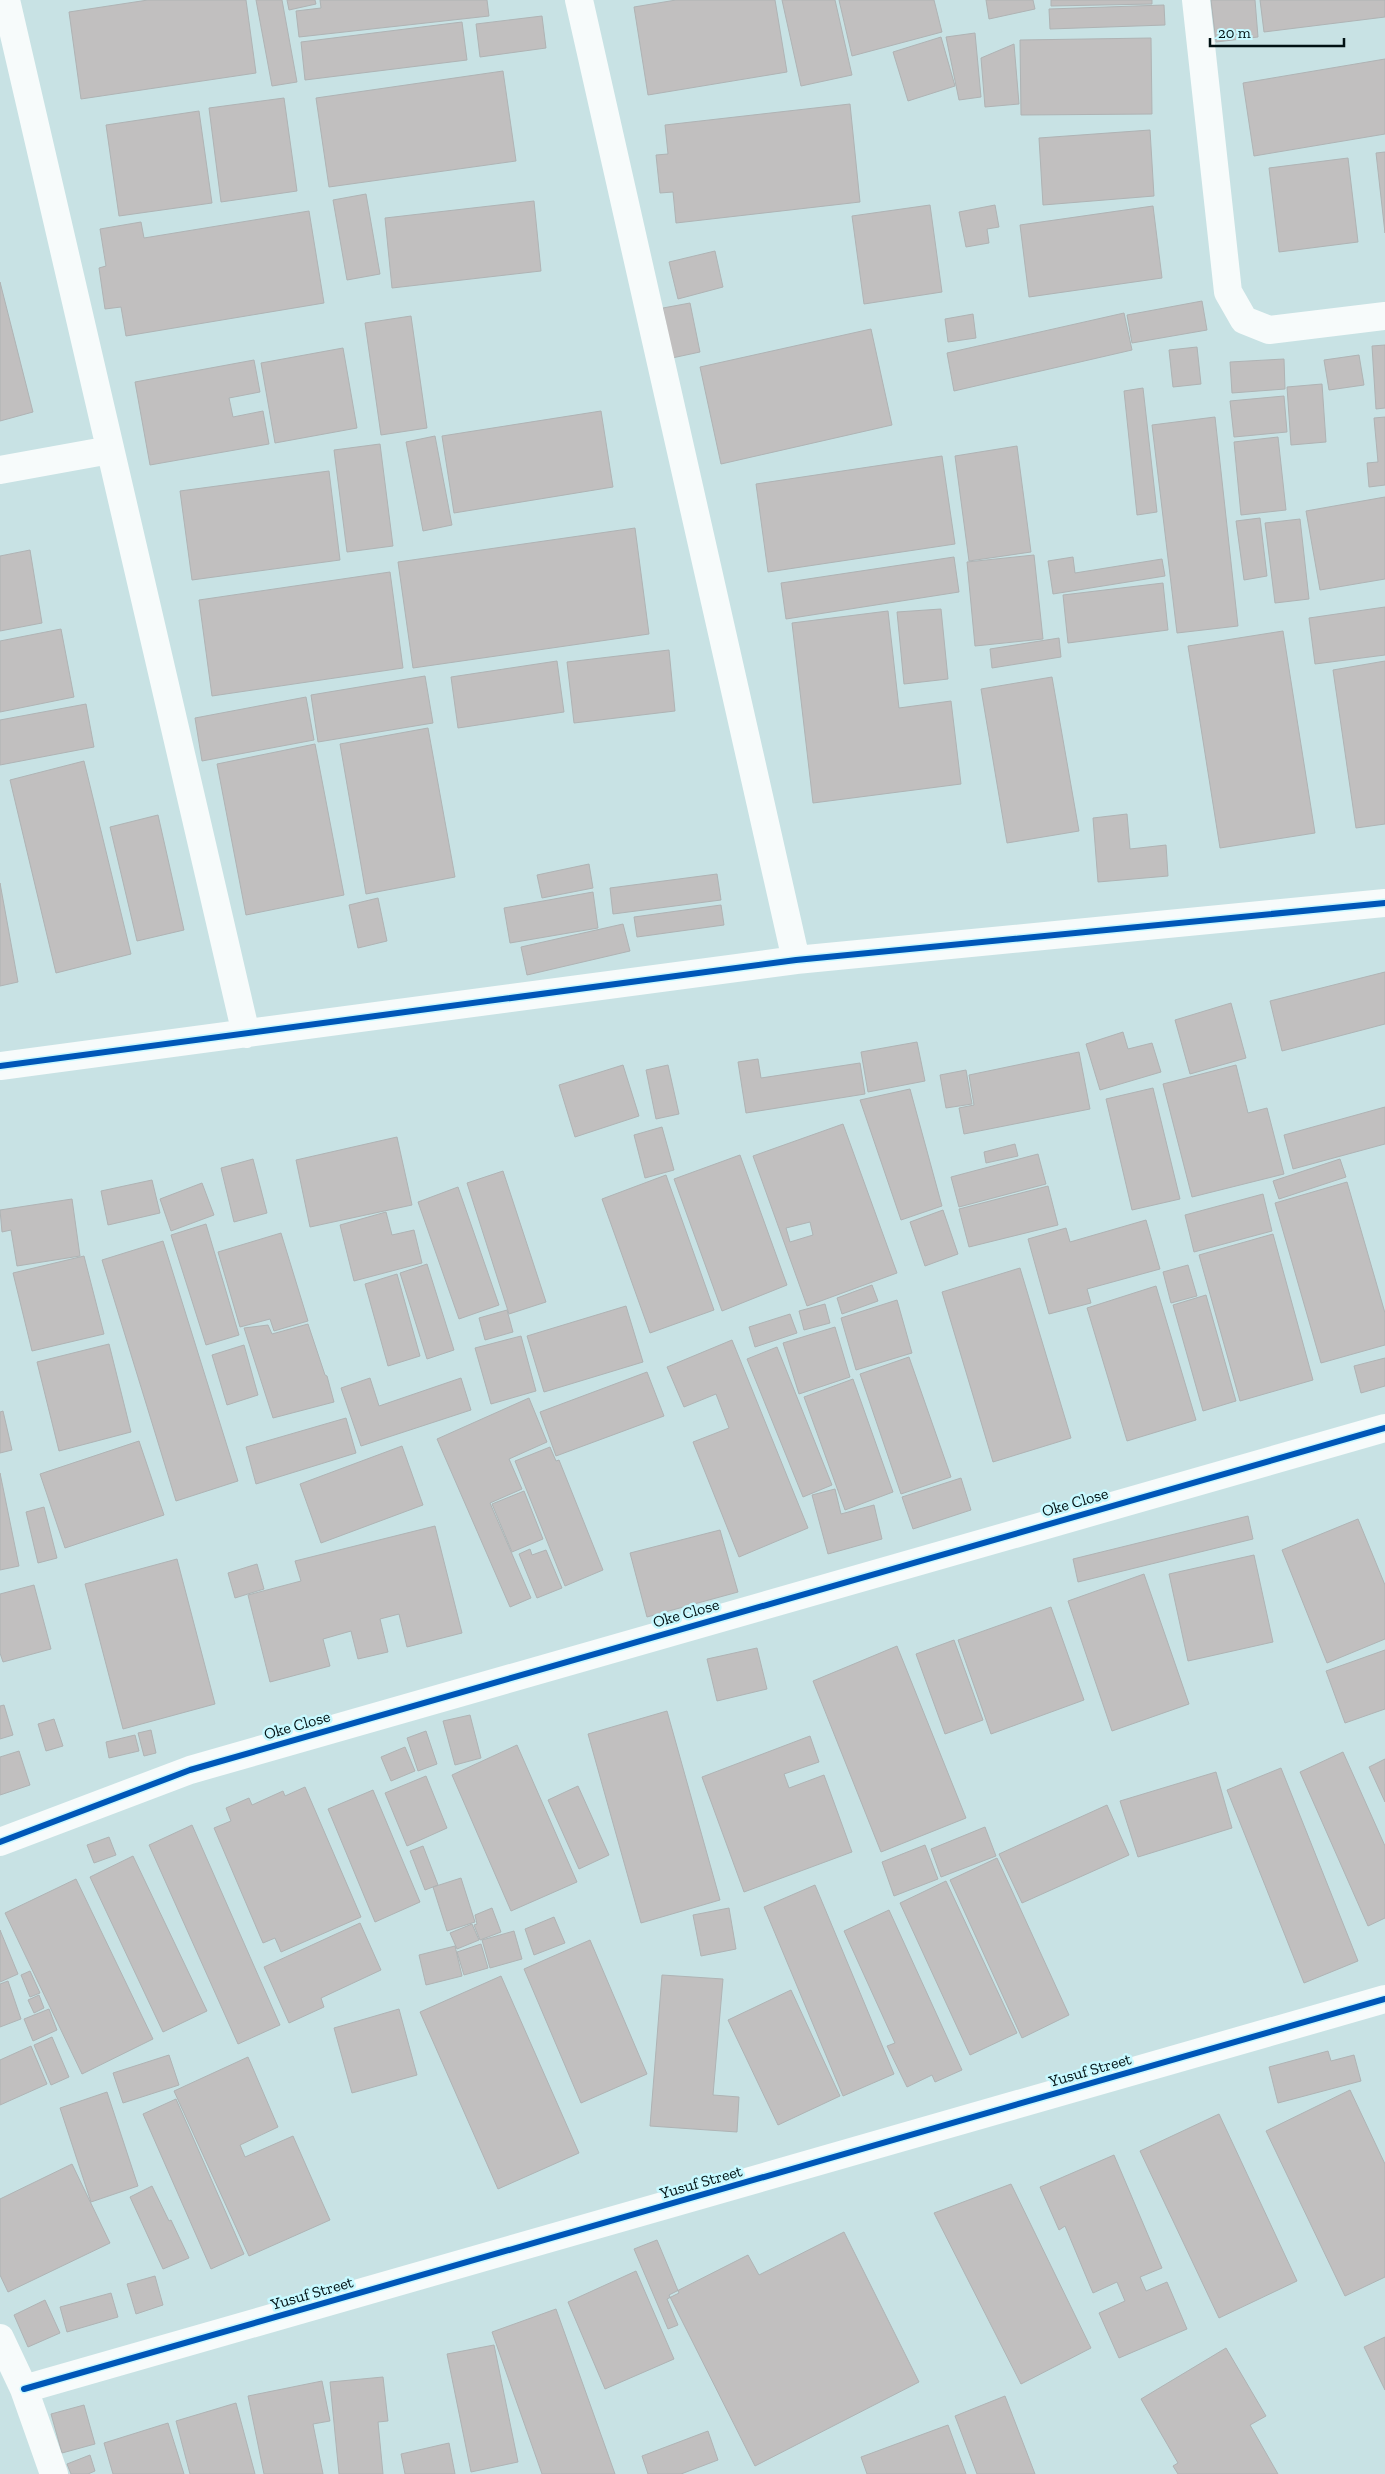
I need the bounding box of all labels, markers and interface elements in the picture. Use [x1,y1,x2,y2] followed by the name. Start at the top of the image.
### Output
[1210,15,1344,47] scale bar
[1218,24,1251,42] text: 20 m
[1040,1483,1110,1521] street label: Oke Close
[651,1594,721,1632] street label: Oke Close
[262,1706,332,1744] street label: Oke Close
[1046,2049,1133,2091] street label: Yusuf Street
[657,2161,744,2203] street label: Yusuf Street
[268,2272,355,2314] street label: Yusuf Street

